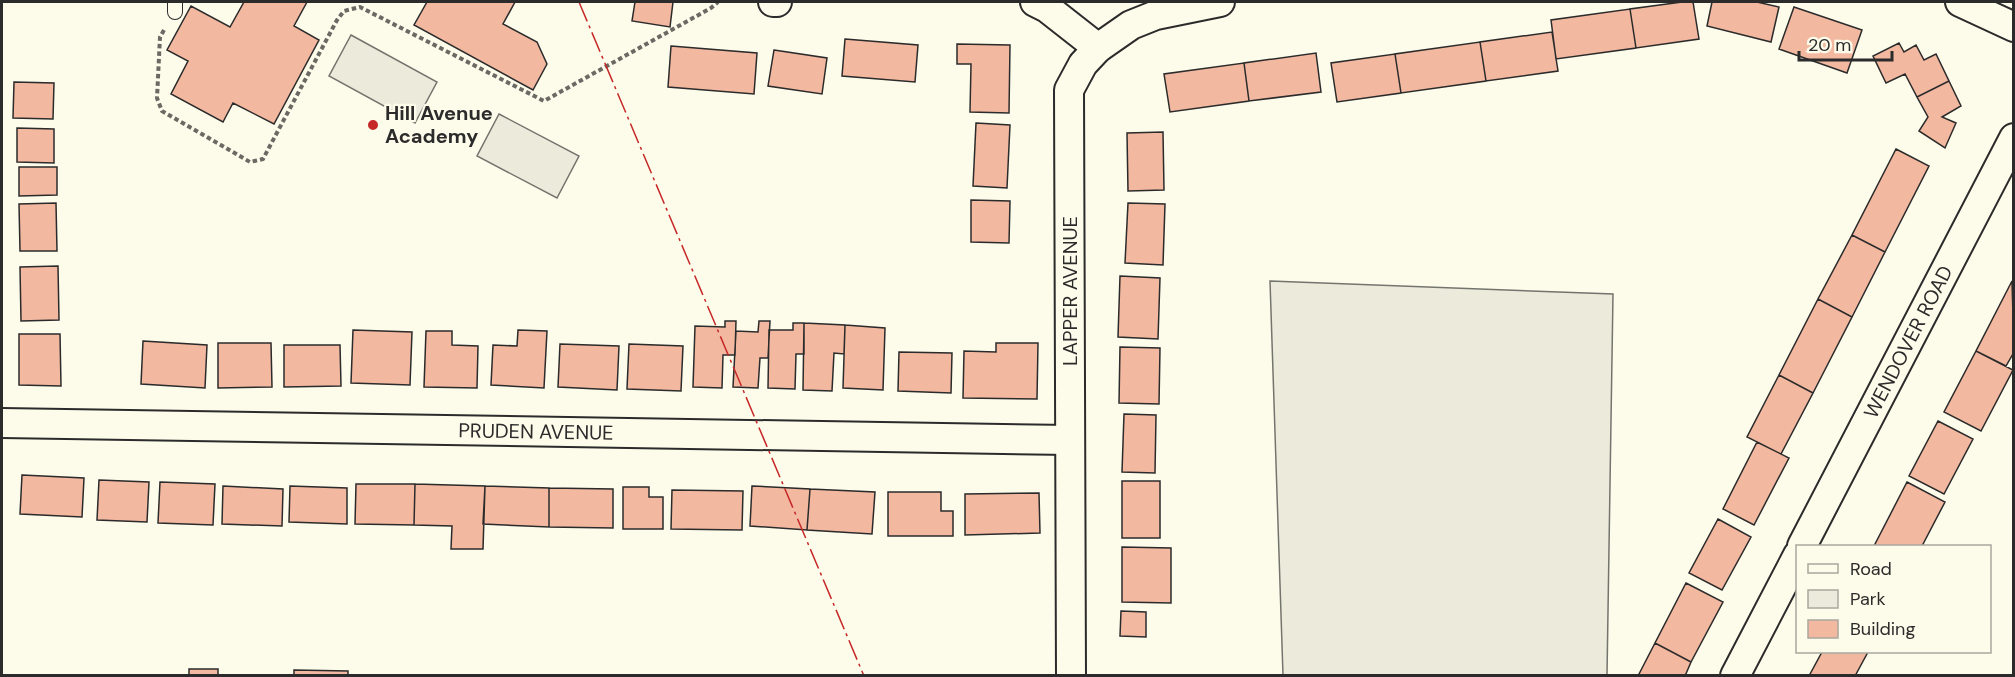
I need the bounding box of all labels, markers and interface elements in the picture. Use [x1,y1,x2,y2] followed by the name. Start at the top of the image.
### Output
[1799,24,1892,62] scale bar
[1808,33,1851,57] text: 20 m
[385,100,493,149] place label: Hill Avenue Academy
[366,118,380,132] marker: Hill Avenue Academy
[1057,216,1083,366] street label: LAPPER AVENUE
[1858,261,1958,423] street label: WENDOVER ROAD
[458,417,614,446] street label: PRUDEN AVENUE
[1796,545,1991,653] legend
[1850,557,1892,581] text: Road
[1850,587,1886,611] text: Park
[1850,617,1915,641] text: Building

